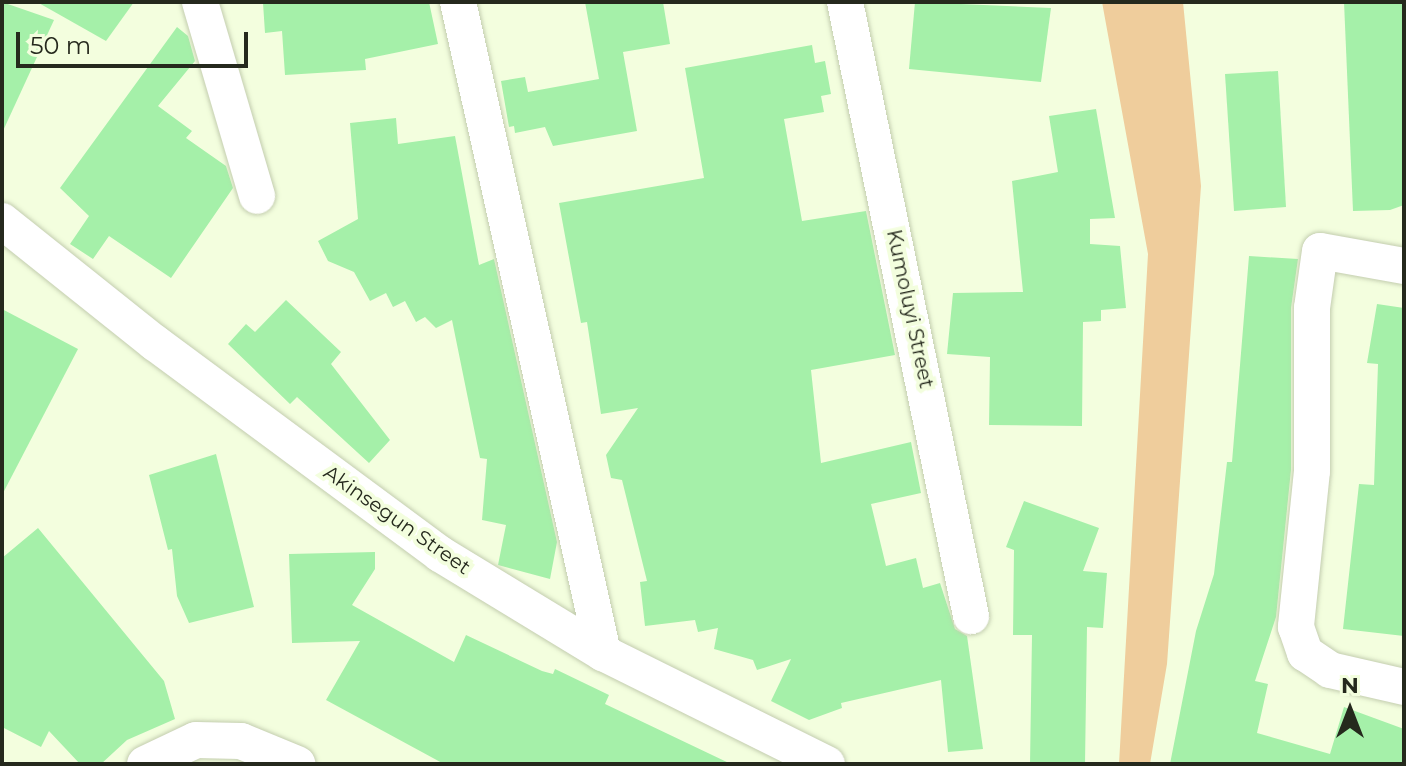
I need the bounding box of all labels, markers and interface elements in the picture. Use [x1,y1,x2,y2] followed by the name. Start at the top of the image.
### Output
[20,16,252,66] scale bar
[30,31,91,60] text: 50 m
[881,227,939,391] street label: Kumoluyi Street
[319,460,475,580] street label: Akinsegun Street
[1310,670,1390,750] north arrow
[1341,672,1359,699] text: N

